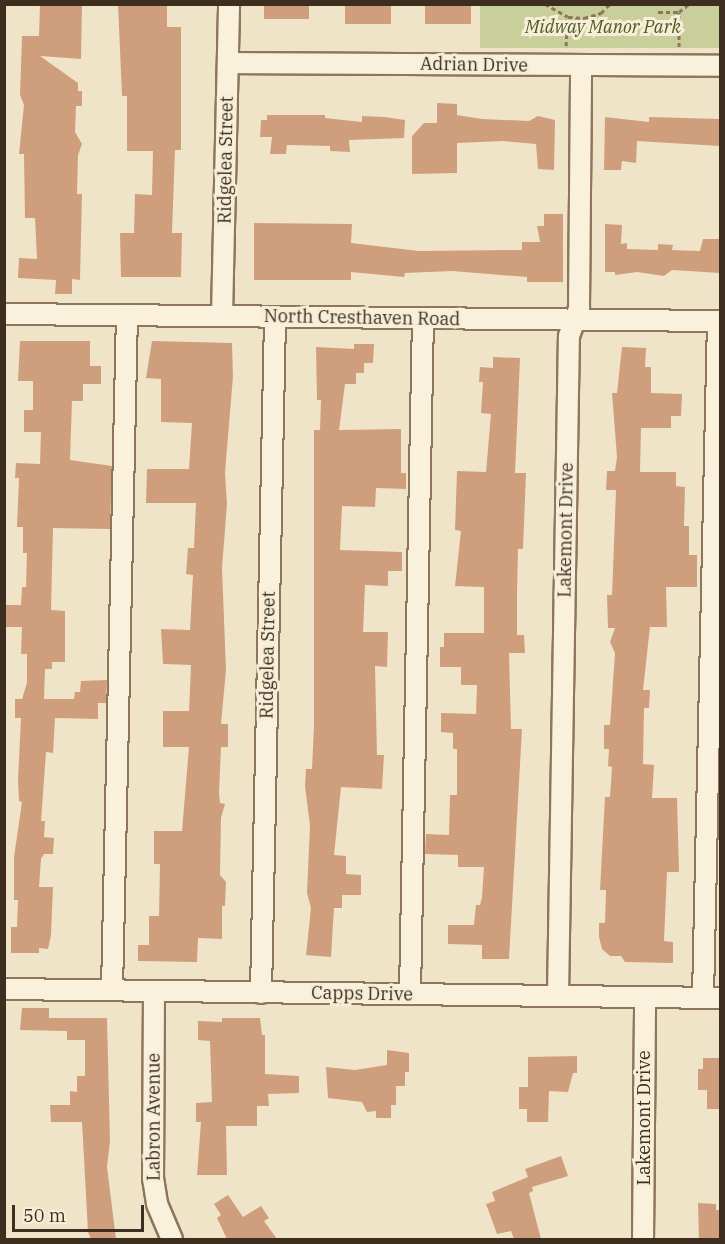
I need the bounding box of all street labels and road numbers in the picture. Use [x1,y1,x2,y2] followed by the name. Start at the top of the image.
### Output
[420,53,528,77] street label: Adrian Drive
[214,96,238,224] street label: Ridgelea Street
[264,305,460,331] street label: North Cresthaven Road
[554,462,578,598] street label: Lakemont Drive
[256,591,280,719] street label: Ridgelea Street
[311,982,413,1006] street label: Capps Drive
[633,1050,655,1186] street label: Lakemont Drive
[143,1053,165,1181] street label: Labron Avenue

